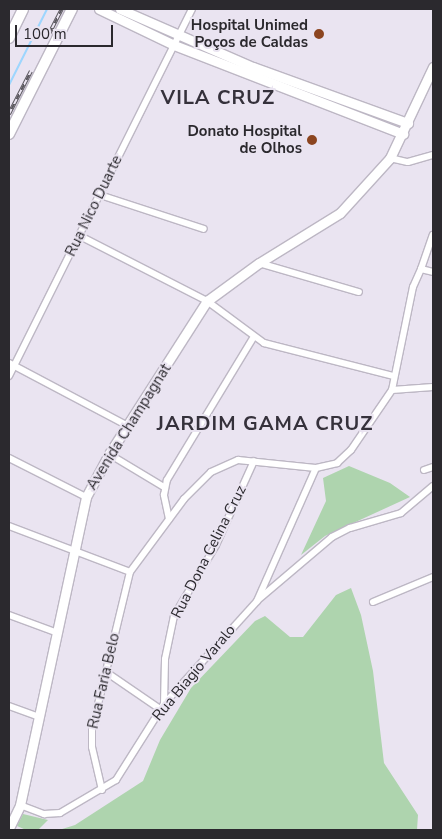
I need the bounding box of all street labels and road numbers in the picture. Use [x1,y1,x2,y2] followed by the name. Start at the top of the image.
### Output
[62,153,126,259] street label: Rua Nico Duarte
[83,361,175,493] street label: Avenida Champagnat
[168,483,250,621] street label: Rua Dona Celina Cruz
[149,621,239,725] street label: Rua Biagio Varalo
[84,631,124,731] street label: Rua Faria Belo

